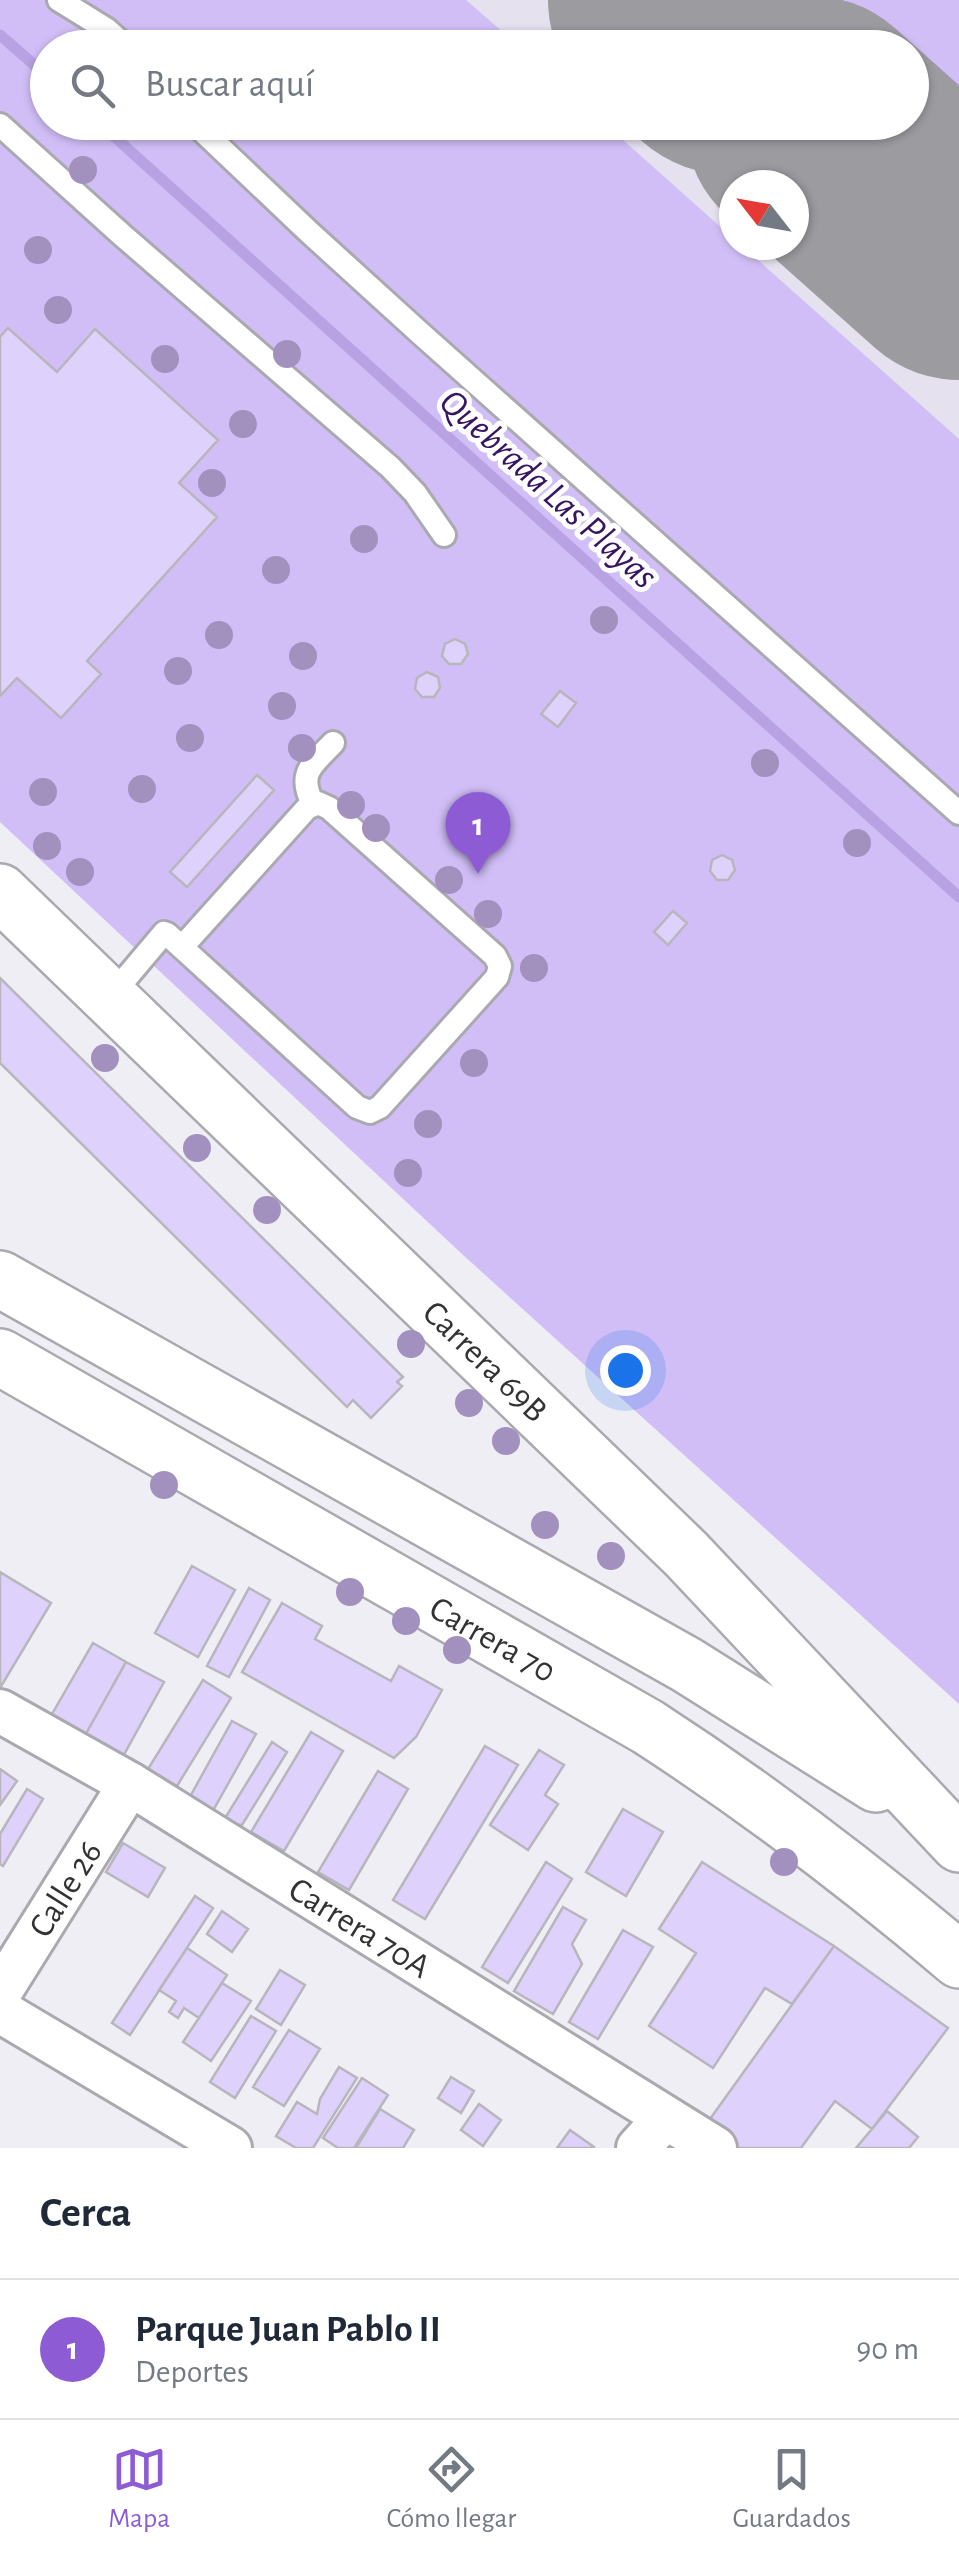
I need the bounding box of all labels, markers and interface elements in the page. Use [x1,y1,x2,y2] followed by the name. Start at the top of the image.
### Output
[30,30,929,140] search box
[65,58,120,113] icon: search
[145,66,314,104] text: Buscar aquí
[719,170,809,260] north arrow
[432,383,663,596] water label: Quebrada Las Playas
[446,792,510,874] pin: 1
[416,1295,553,1429] street label: Carrera 69B
[600,1345,651,1396] your location
[424,1590,561,1690] street label: Carrera 70
[23,1835,109,1944] street label: Calle 26
[282,1872,436,1985] street label: Carrera 70A
[40,2192,131,2234] text: Cerca
[135,2311,441,2349] text: Parque Juan Pablo II
[67,2333,78,2365] text: 1
[856,2333,919,2365] text: 90 m
[135,2356,249,2388] text: Deportes
[108,2442,170,2536] tab: Mapa
[387,2442,516,2536] tab: Cómo llegar
[733,2442,851,2536] tab: Guardados

